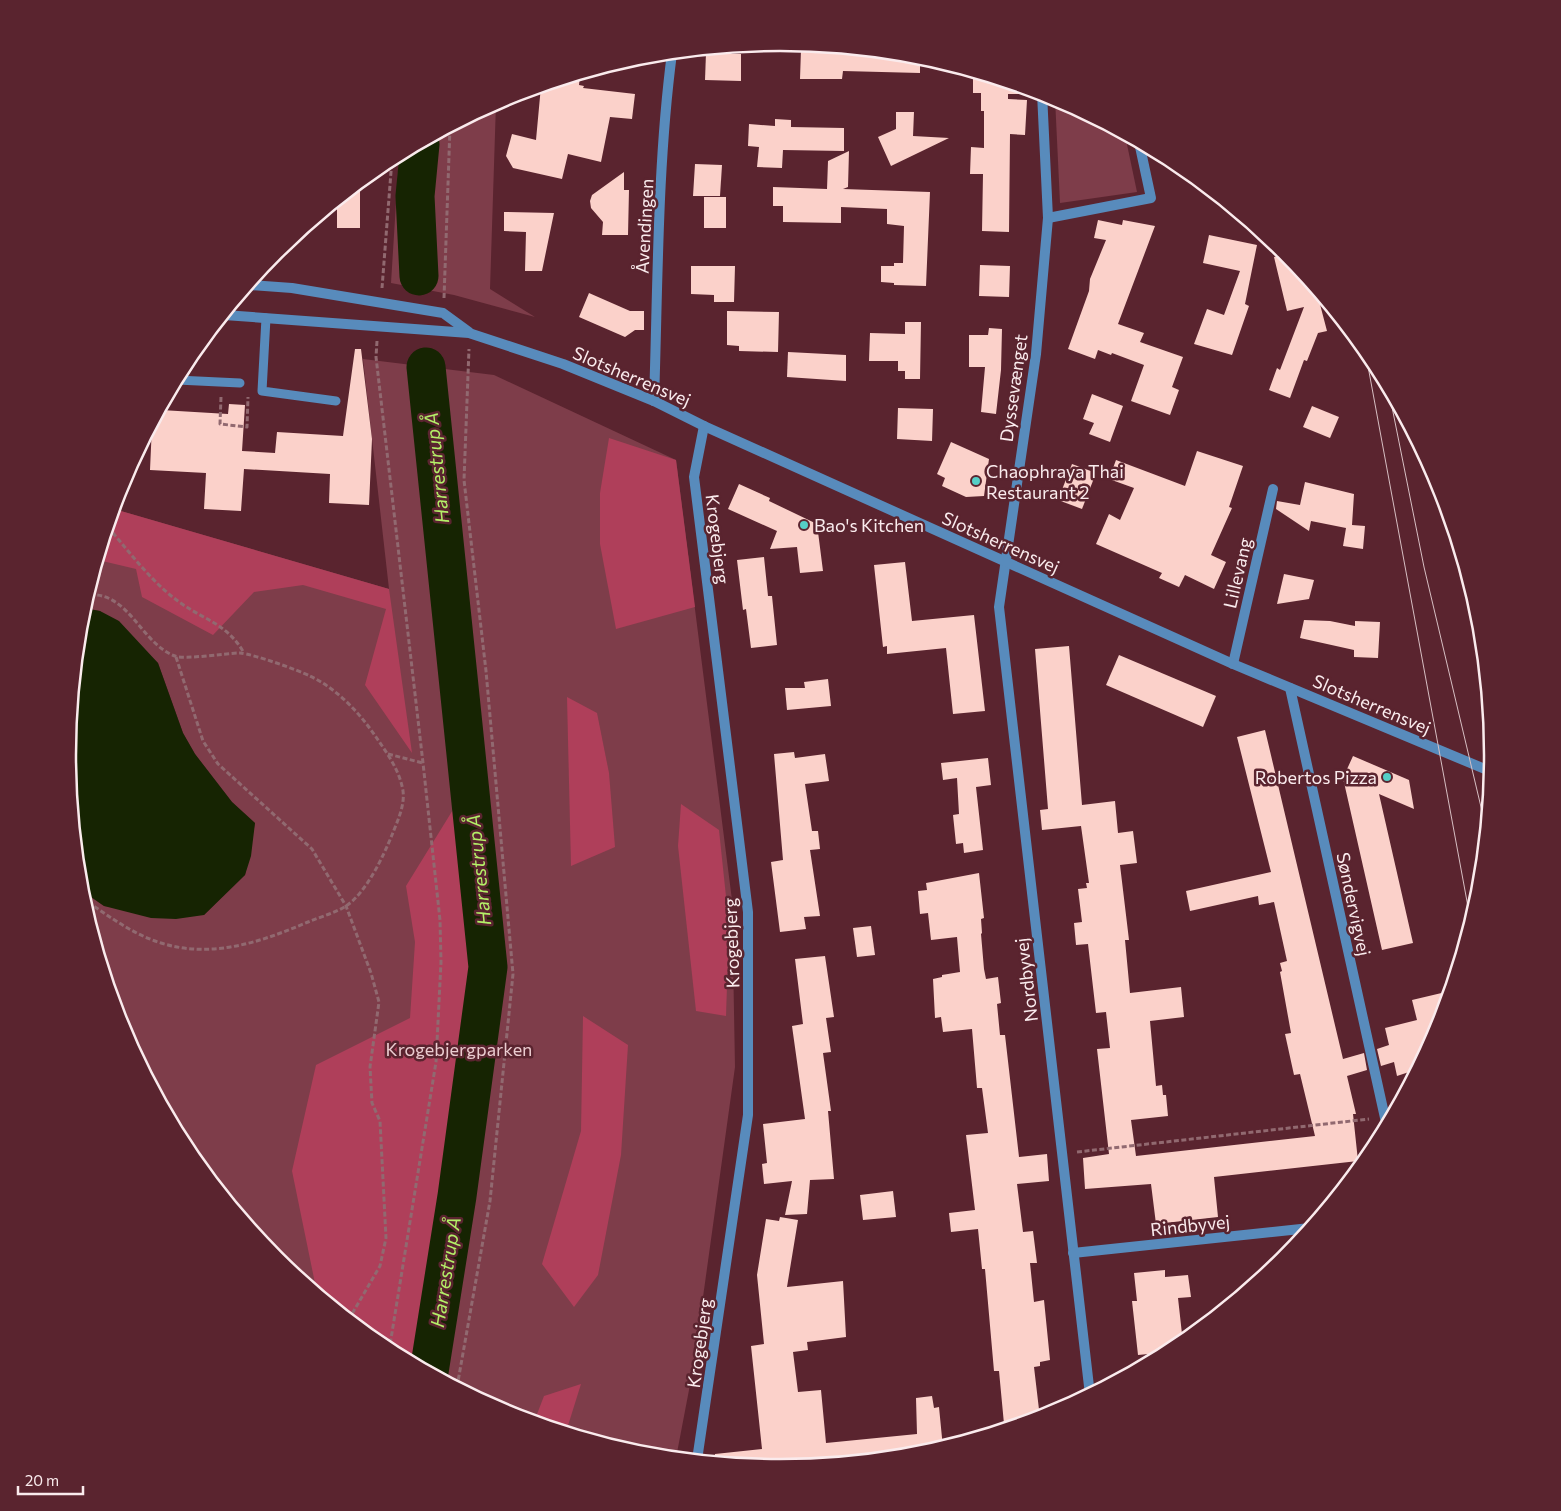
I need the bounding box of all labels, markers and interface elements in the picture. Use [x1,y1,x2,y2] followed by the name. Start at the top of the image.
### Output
[631,178,657,274] street label: Åvendingen
[995,333,1031,443] street label: Dyssevænget
[570,341,694,411] street label: Slotsherrensvej
[418,411,453,525] water label: Harrestrup Å
[986,460,1124,503] place label: Chaophraya Thai Restaurant 2
[970,475,982,487] marker: Chaophraya Thai Restaurant 2
[702,493,734,585] street label: Krogebjerg
[939,506,1063,578] street label: Slotsherrensvej
[814,514,924,536] place label: Bao's Kitchen
[798,519,810,531] marker: Bao's Kitchen
[1218,535,1256,610] street label: Lillevang
[1310,669,1434,739] street label: Slotsherrensvej
[1255,766,1377,788] place label: Robertos Pizza
[1381,771,1393,783] marker: Robertos Pizza
[460,813,495,927] water label: Harrestrup Å
[1332,850,1376,958] street label: Søndervigvej
[718,897,744,989] street label: Krogebjerg
[1010,937,1042,1023] street label: Nordbyvej
[386,1038,532,1060] park label: Krogebjergparken
[1149,1210,1231,1240] street label: Rindbyvej
[424,1215,465,1329] water label: Harrestrup Å
[682,1296,716,1389] street label: Krogebjerg
[18,1464,82,1496] scale bar
[25,1471,59,1489] text: 20 m

